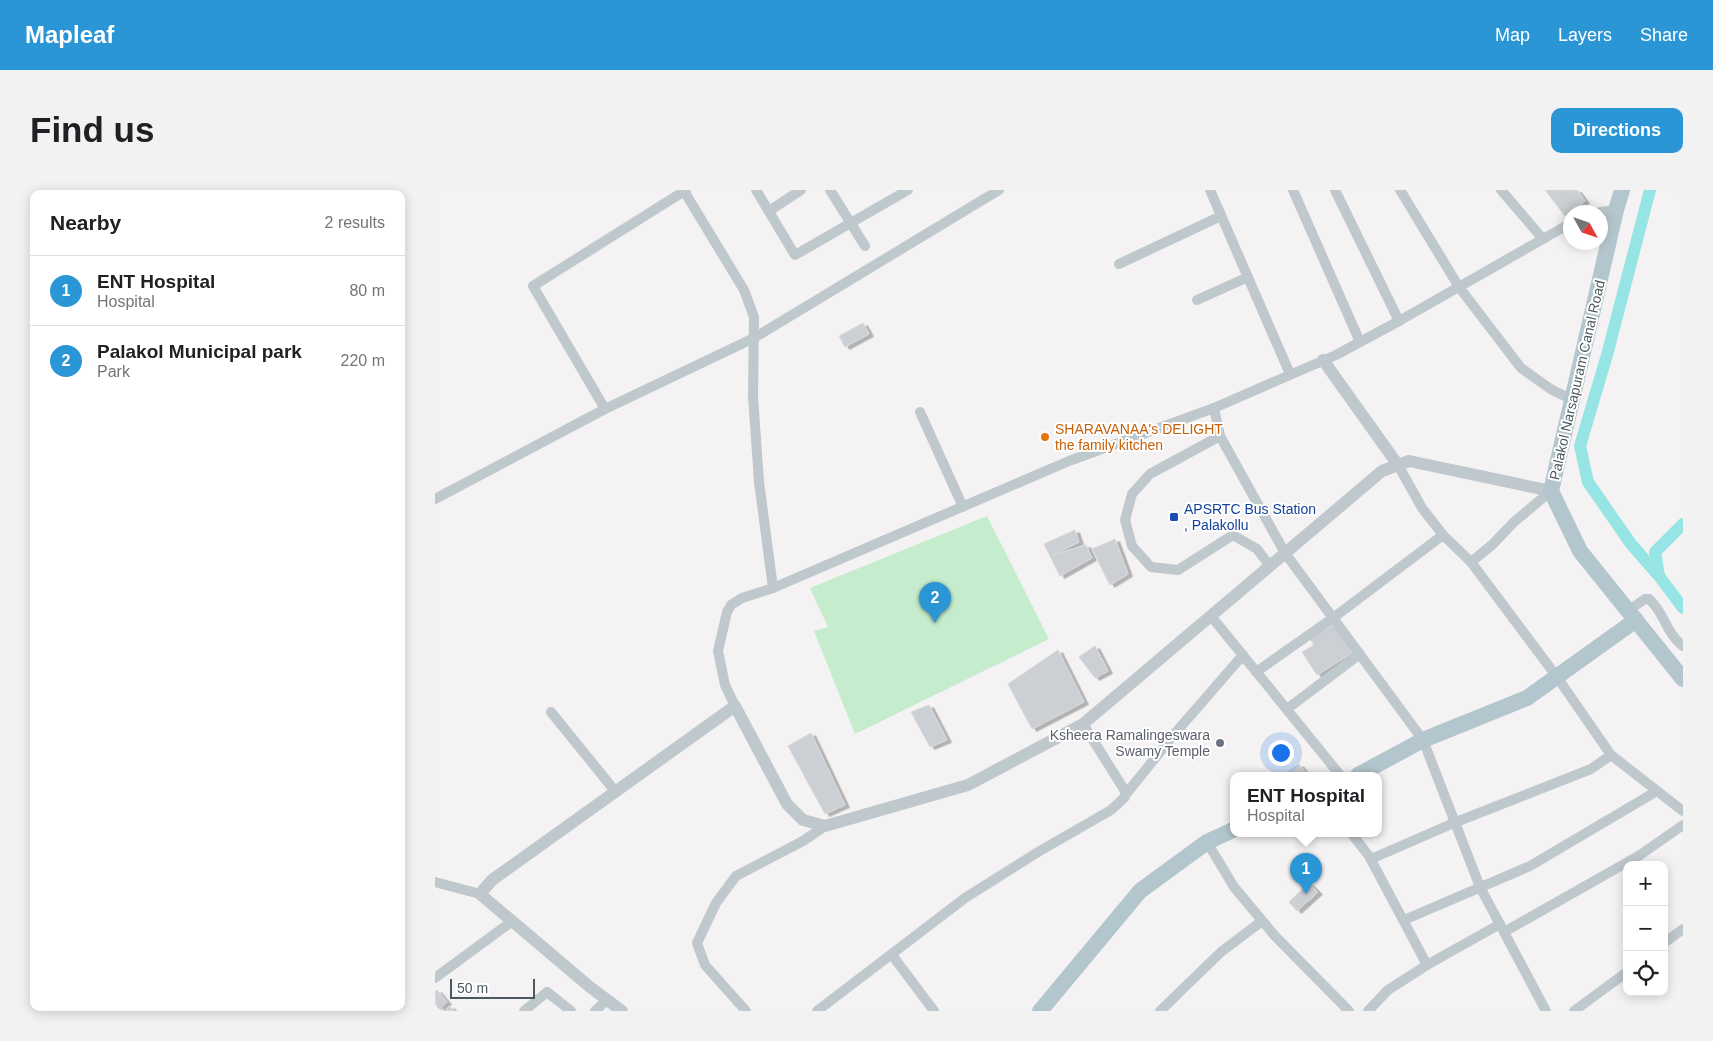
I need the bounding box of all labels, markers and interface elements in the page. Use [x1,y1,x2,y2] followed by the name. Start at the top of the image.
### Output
[25,21,114,48] text: Mapleaf
[1495,25,1530,45] text: Map
[1558,25,1612,45] text: Layers
[1640,25,1688,45] text: Share
[1551,108,1683,153] button: Directions
[30,110,154,149] text: Find us
[1563,205,1608,250] north arrow
[50,211,121,234] text: Nearby
[325,214,385,231] text: 2 results
[97,271,215,292] text: ENT Hospital
[1546,278,1608,482] street label: Palakol Narsapuram Canal Road
[62,282,70,299] text: 1
[349,282,385,299] text: 80 m
[97,293,155,310] text: Hospital
[97,341,302,362] text: Palakol Municipal park
[62,352,70,369] text: 2
[341,352,385,369] text: 220 m
[97,363,130,380] text: Park
[1055,421,1223,453] place label: SHARAVANAA's DELIGHT the family kitchen
[1039,431,1051,443] marker: SHARAVANAA's DELIGHT the family kitchen
[1184,501,1316,533] place label: APSRTC Bus Station , Palakollu
[1168,511,1180,523] marker: APSRTC Bus Station , Palakollu
[919,582,951,623] pin: 2
[1050,727,1210,759] place label: Ksheera Ramalingeswara Swamy Temple
[1214,737,1226,749] marker: Ksheera Ramalingeswara Swamy Temple
[1268,740,1294,766] your location
[1230,772,1382,837] popup
[1247,785,1365,806] text: ENT Hospital
[1247,807,1305,824] text: Hospital
[1290,853,1322,894] pin: 1
[1623,861,1668,996] map controls
[1623,861,1668,906] button: +
[1623,906,1668,951] button: −
[1623,951,1668,996] button: locate
[450,976,535,999] scale bar
[457,980,488,996] text: 50 m

